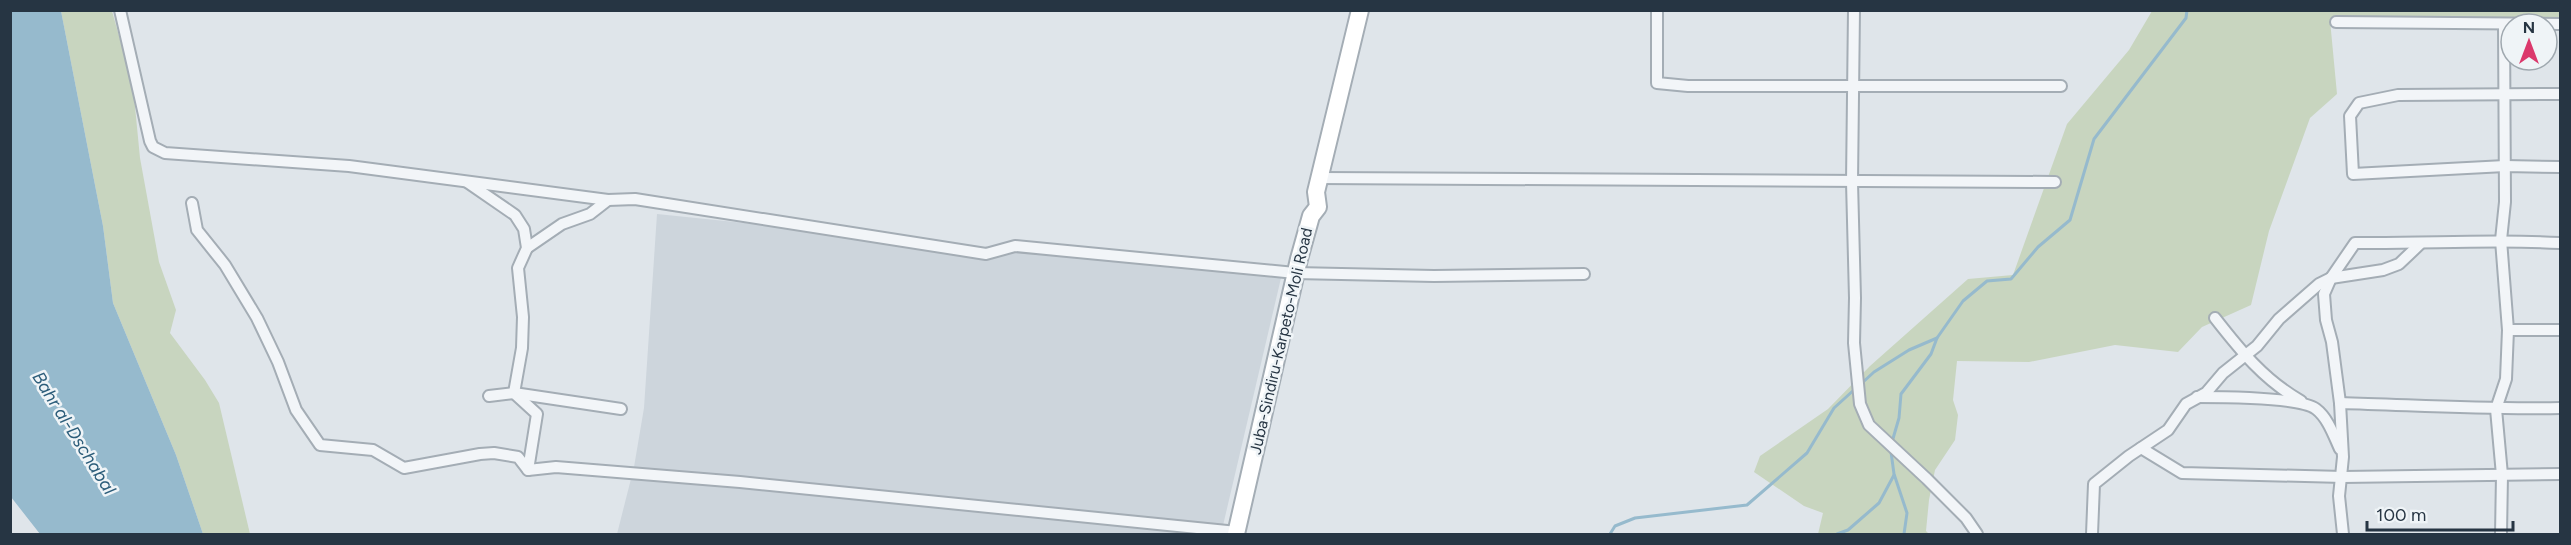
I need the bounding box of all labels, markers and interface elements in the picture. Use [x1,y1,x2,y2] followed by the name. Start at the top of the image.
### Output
[2499,12,2559,72] north arrow
[2523,18,2535,37] text: N
[1246,226,1316,456] street label: Juba-Sindiru-Karpeto-Moli Road
[27,368,121,499] water label: Bahr al-Dschabal
[2367,494,2512,532] scale bar
[2376,504,2426,526] text: 100 m

